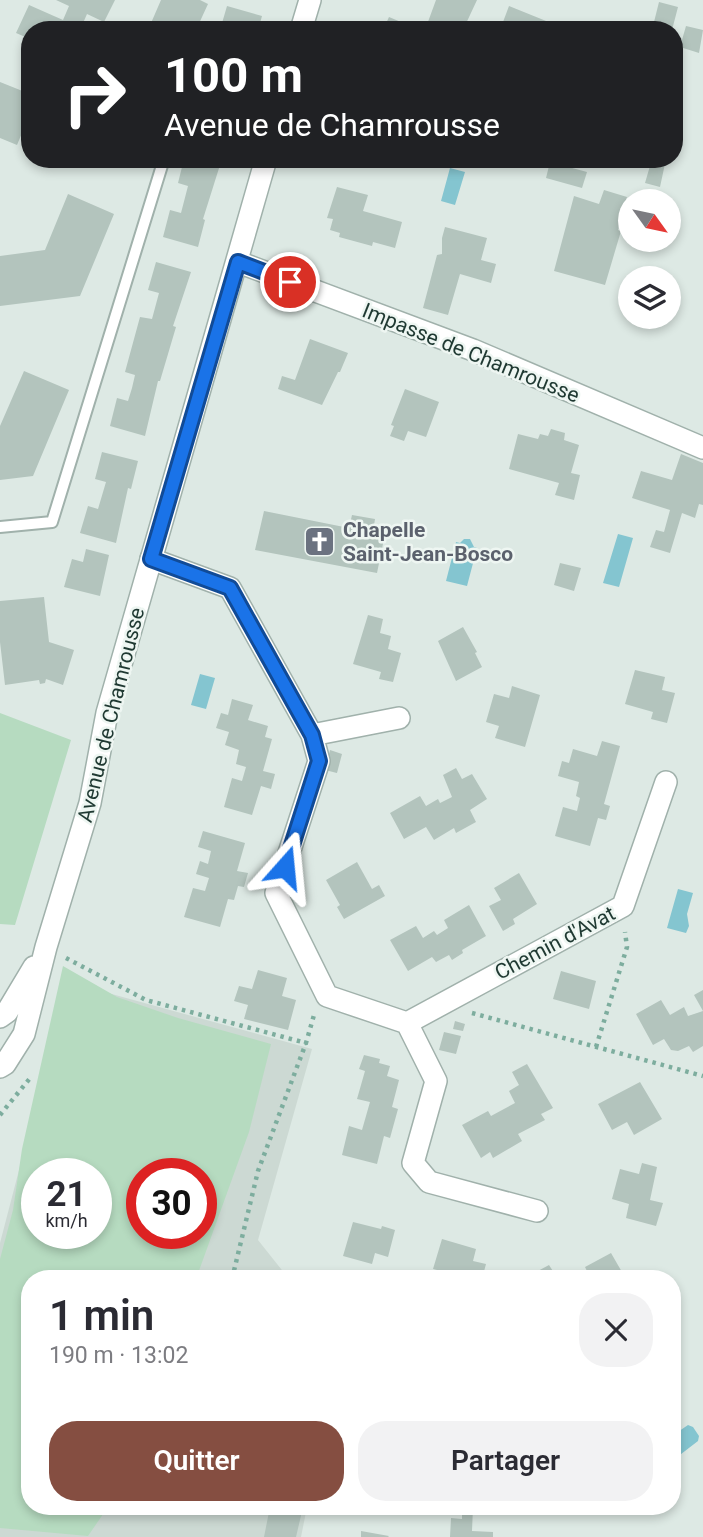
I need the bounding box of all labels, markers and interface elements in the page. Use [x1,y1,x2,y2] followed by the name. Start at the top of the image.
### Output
[164,47,303,104] text: 100 m
[49,49,140,140] icon: right
[164,106,500,144] text: Avenue de Chamrousse
[618,189,681,252] north arrow
[618,189,681,329] map controls
[260,252,320,312] pin
[271,263,309,301] icon: arrive
[618,266,681,329] button: layers
[359,298,583,408] street label: Impasse de Chamrousse
[343,518,513,566] place label: Chapelle Saint-Jean-Bosco
[303,525,337,559] church icon: Chapelle Saint-Jean-Bosco
[73,605,149,825] street label: Avenue de Chamrousse
[248,830,322,904] position arrow
[491,901,619,985] street label: Chemin d'Avat
[126,1158,217,1249] speed limit sign: 30
[46,1174,87,1215] text: 21
[45,1210,88,1231] text: km/h
[49,1291,154,1340] text: 1 min
[579,1293,653,1367] button: close
[49,1342,188,1369] text: 190 m · 13:02
[49,1421,344,1501] button: Quitter
[358,1421,653,1501] button: Partager

